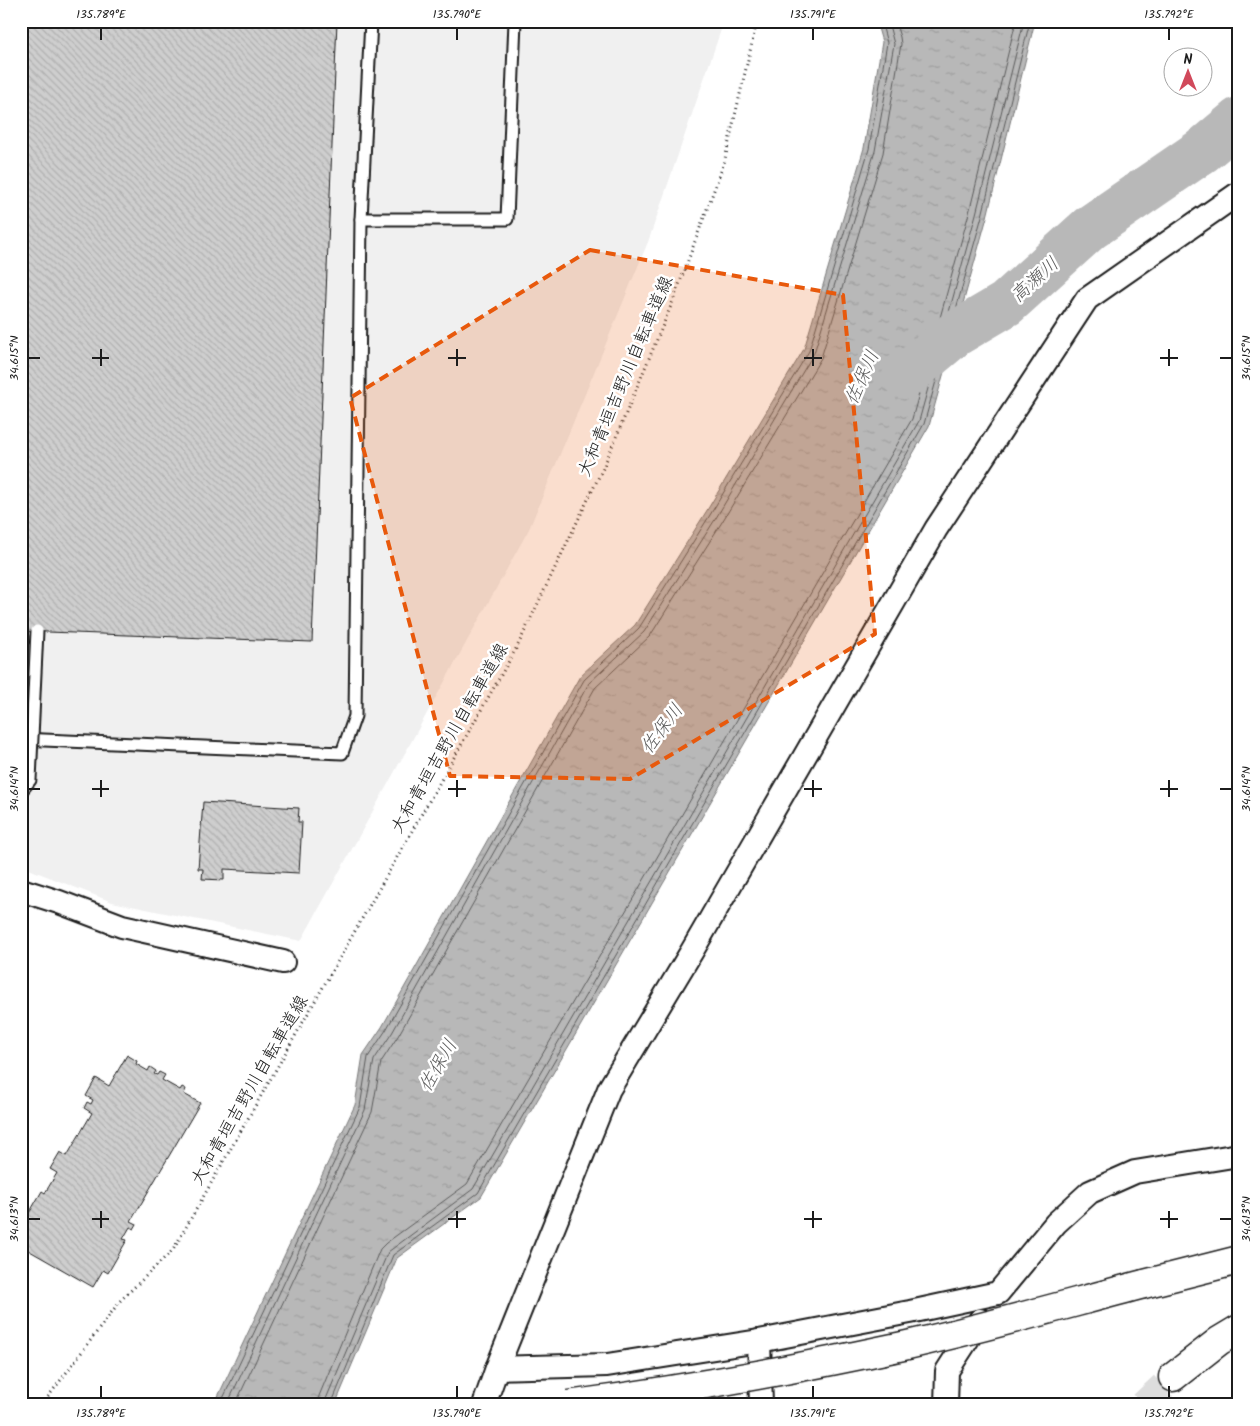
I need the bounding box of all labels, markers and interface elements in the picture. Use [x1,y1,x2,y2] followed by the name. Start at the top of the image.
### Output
[76,5,127,24] text: 135.789°E
[433,5,482,24] text: 135.790°E
[790,5,837,24] text: 135.791°E
[1144,5,1195,24] text: 135.792°E
[1162,48,1212,98] north arrow
[1184,49,1193,71] text: N
[1004,250,1067,311] water label: 高瀬川
[571,272,682,482] street label: 大和青垣吉野川自転車道線
[5,335,24,381] text: 34.615°N
[1237,335,1256,381] text: 34.615°N
[838,346,888,410] water label: 佐保川
[384,638,517,840] street label: 大和青垣吉野川自転車道線
[633,697,692,761] water label: 佐保川
[5,766,24,812] text: 34.614°N
[1237,766,1256,812] text: 34.614°N
[184,990,317,1192] street label: 大和青垣吉野川自転車道線
[411,1034,466,1098] water label: 佐保川
[5,1196,24,1242] text: 34.613°N
[1237,1196,1256,1242] text: 34.613°N
[76,1404,127,1423] text: 135.789°E
[433,1404,482,1423] text: 135.790°E
[790,1404,837,1423] text: 135.791°E
[1144,1404,1195,1423] text: 135.792°E

